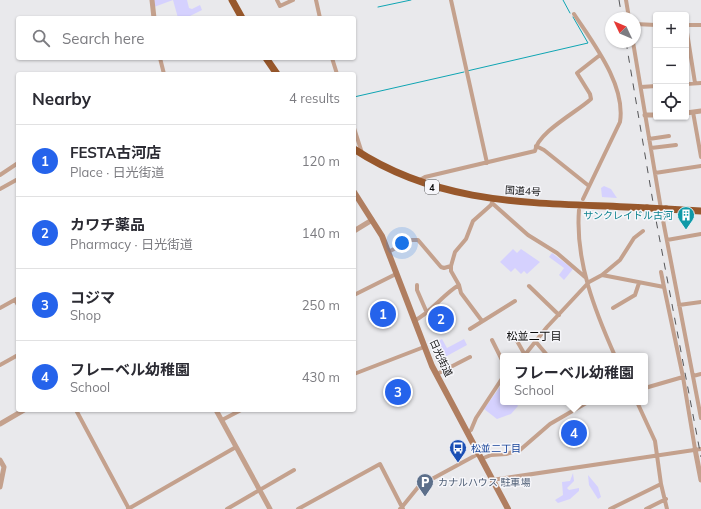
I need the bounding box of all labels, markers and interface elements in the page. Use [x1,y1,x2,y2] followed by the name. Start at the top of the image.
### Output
[605,12,641,48] north arrow
[653,12,689,120] map controls
[653,12,689,48] button: +
[16,16,356,60] search box
[30,27,52,49] icon: search
[62,29,144,48] text: Search here
[653,48,689,84] button: −
[653,84,689,120] button: locate
[32,88,91,109] text: Nearby
[289,90,340,106] text: 4 results
[70,143,161,162] text: FESTA古河店
[41,153,49,169] text: 1
[302,153,340,169] text: 120 m
[70,164,165,180] text: Place · 日光街道
[425,180,439,194] road number: 4
[505,184,541,198] street label: 国道4号
[676,205,696,230] building icon: サンクレイドル古河
[583,209,673,222] place label: サンクレイドル古河
[70,215,145,234] text: カワチ薬品
[41,225,49,241] text: 2
[302,225,340,241] text: 140 m
[392,233,412,253] your location
[70,236,193,252] text: Pharmacy · 日光街道
[70,288,115,307] text: コジマ
[41,297,49,313] text: 3
[302,297,340,313] text: 250 m
[370,299,396,329] pin: 1
[428,304,454,334] pin: 2
[70,307,101,323] text: Shop
[507,329,562,343] district label: 松並二丁目
[427,337,455,379] street label: 日光街道
[500,353,648,405] popup
[70,360,190,379] text: フレーベル幼稚園
[514,363,634,382] text: フレーベル幼稚園
[41,369,49,385] text: 4
[302,369,340,385] text: 430 m
[385,377,411,407] pin: 3
[70,379,110,395] text: School
[514,382,554,398] text: School
[561,418,587,448] pin: 4
[448,438,468,463] bus stop icon: 松並二丁目
[471,442,521,455] place label: 松並二丁目
[415,472,435,497] parking icon: カナルハウス 駐車場
[438,476,531,489] place label: カナルハウス 駐車場

